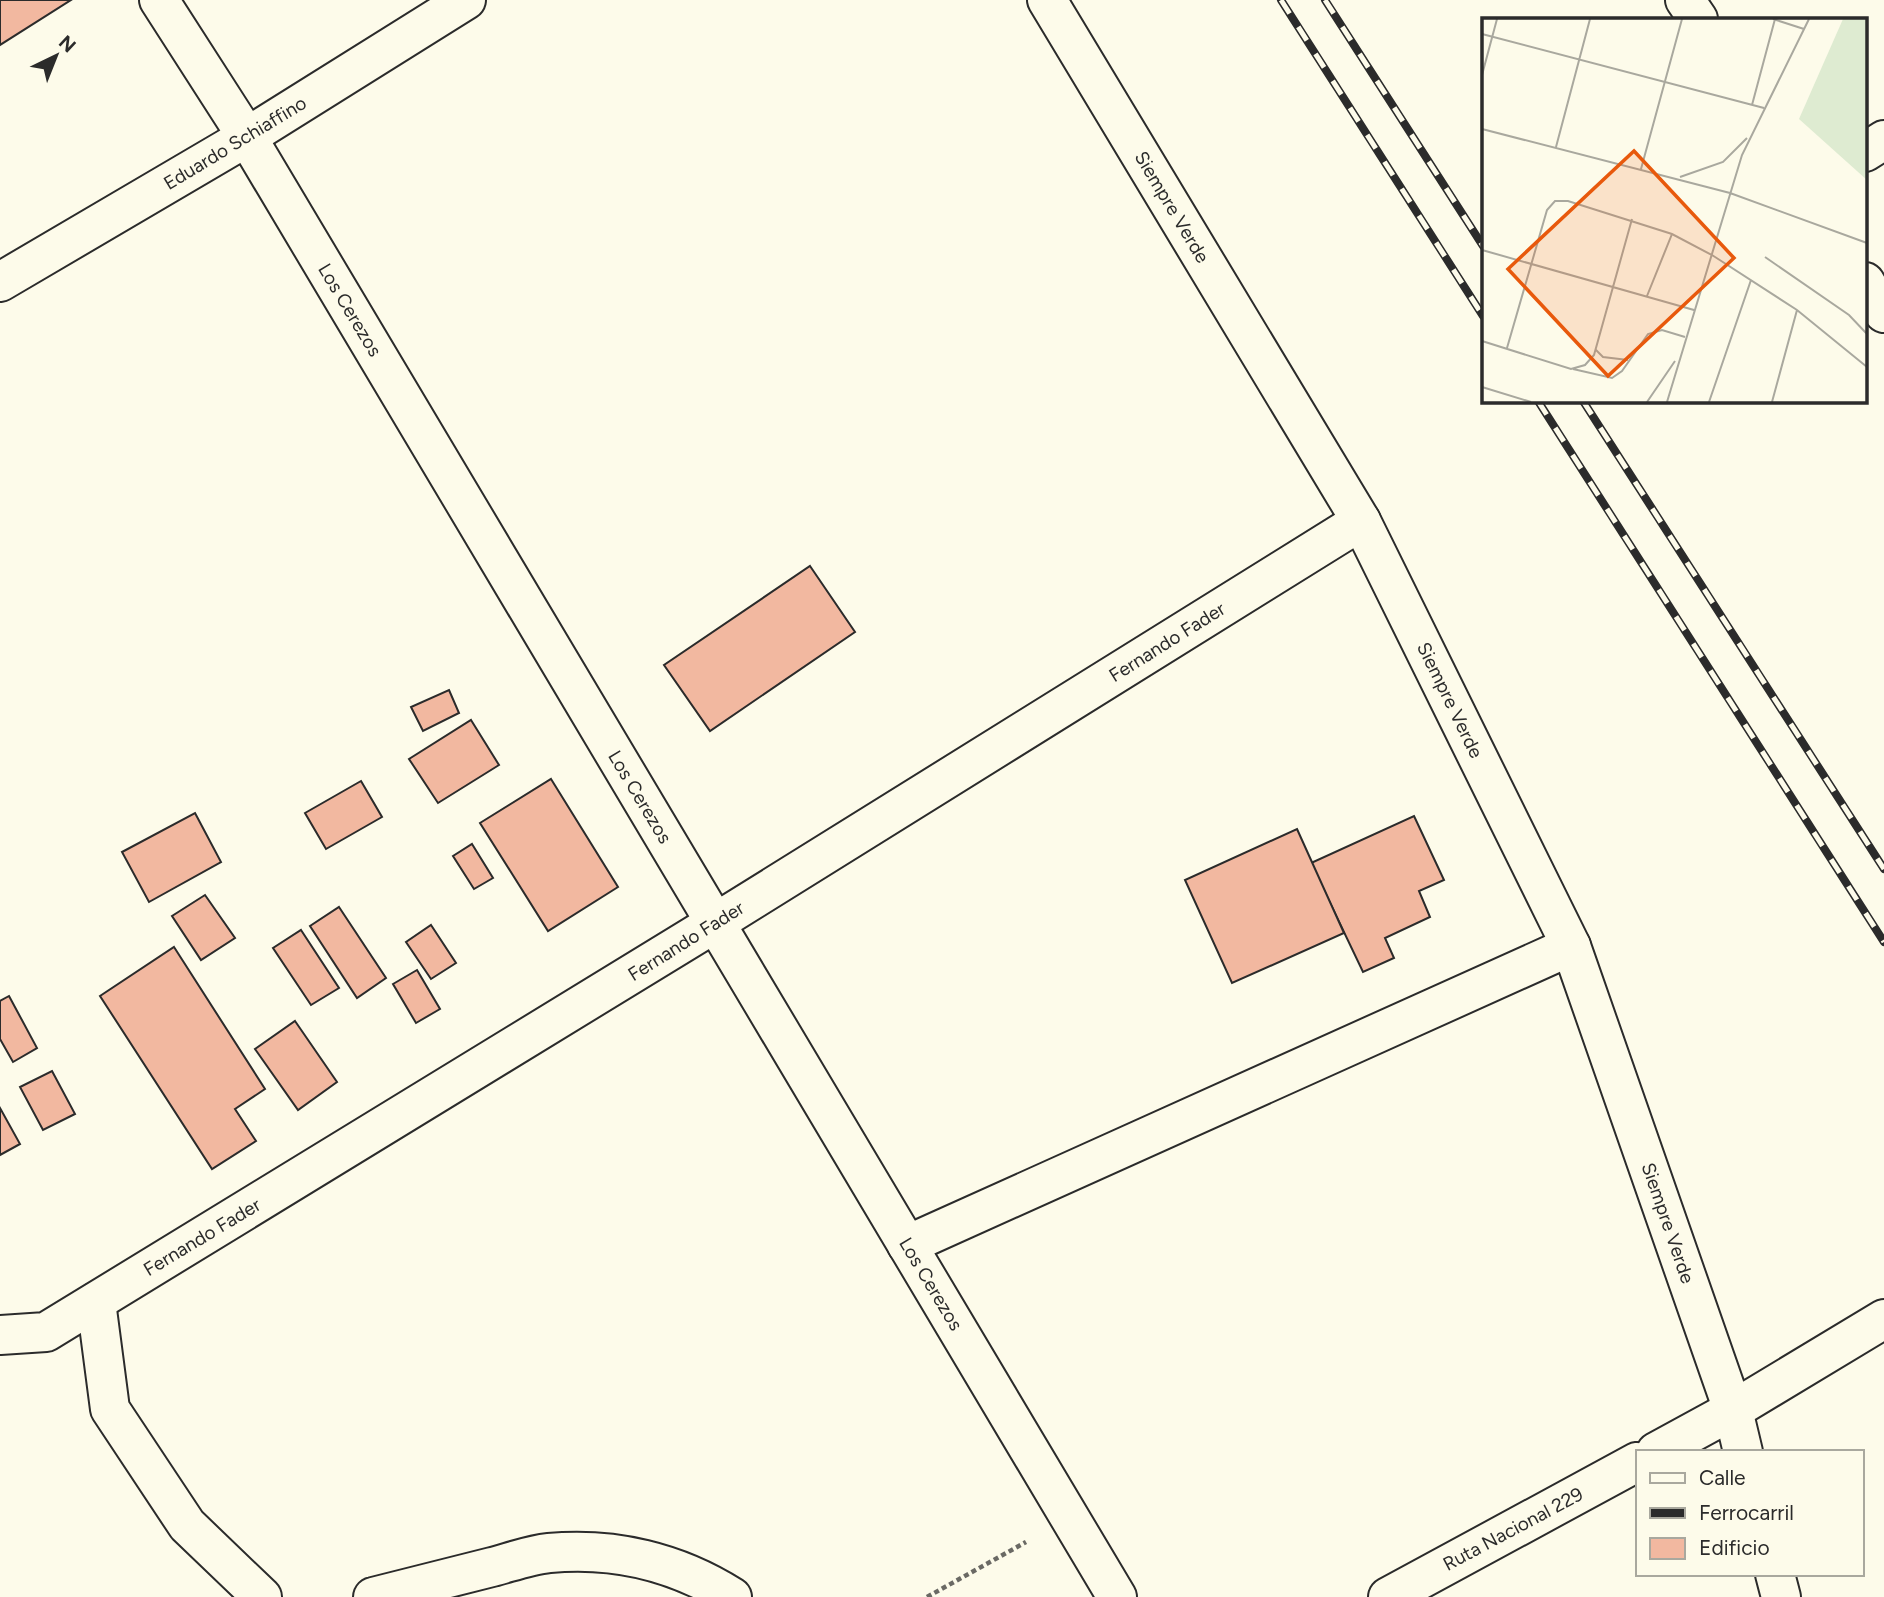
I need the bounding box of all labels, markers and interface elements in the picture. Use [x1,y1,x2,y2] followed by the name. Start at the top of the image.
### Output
[1482,18,1867,402] inset map
[21,21,91,91] north arrow
[54,31,80,57] text: N
[159,91,311,195] street label: Eduardo Schiaffino
[1130,147,1214,267] street label: Siempre Verde
[313,259,387,361] street label: Los Cerezos
[1105,597,1230,687] street label: Fernando Fader
[1412,638,1488,762] street label: Siempre Verde
[603,746,677,848] street label: Los Cerezos
[624,896,749,986] street label: Fernando Fader
[1637,1160,1699,1286] street label: Siempre Verde
[139,1193,265,1281] street label: Fernando Fader
[894,1233,968,1335] street label: Los Cerezos
[1636,1450,1863,1576] legend
[1699,1465,1746,1490] text: Calle
[1439,1482,1587,1576] street label: Ruta Nacional 229
[1699,1500,1794,1525] text: Ferrocarril
[1699,1535,1770,1560] text: Edificio

